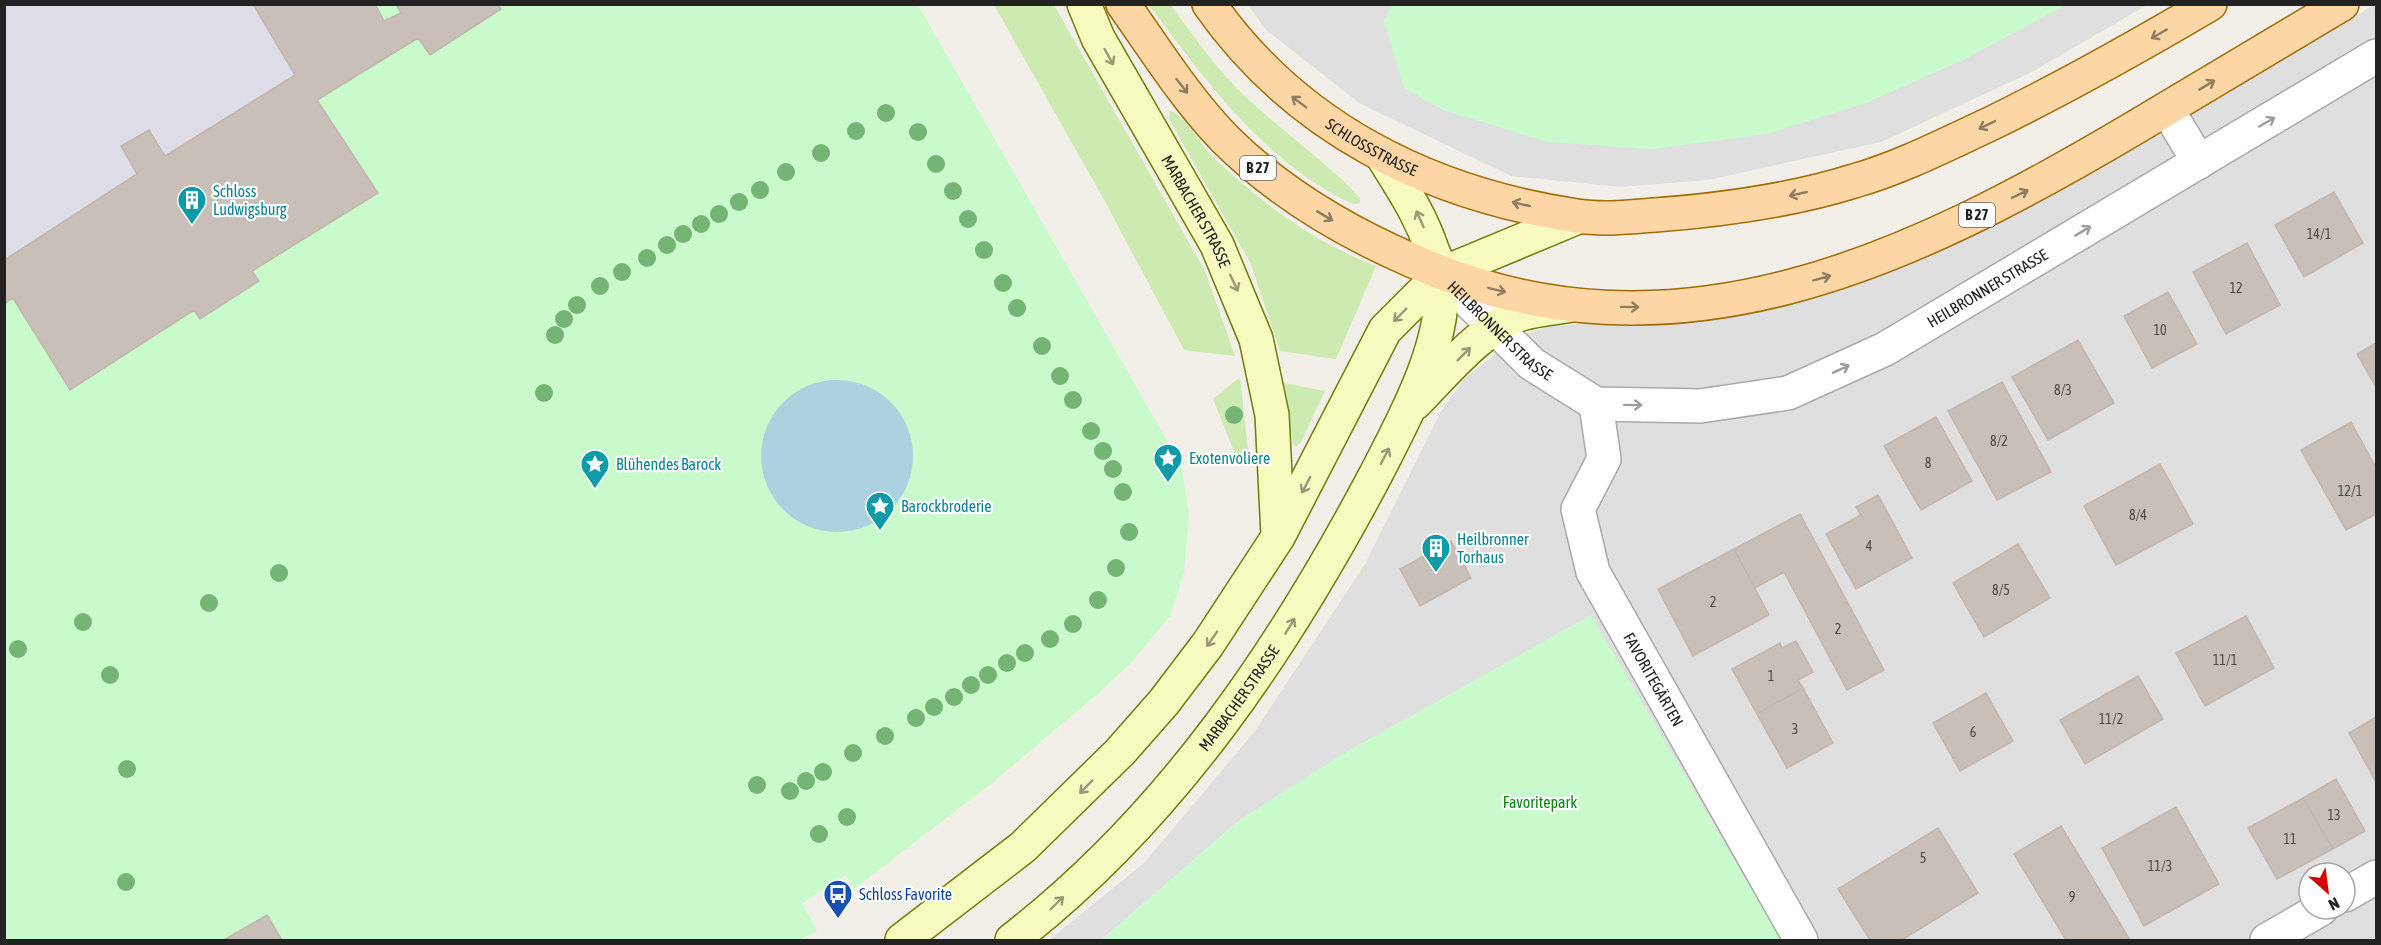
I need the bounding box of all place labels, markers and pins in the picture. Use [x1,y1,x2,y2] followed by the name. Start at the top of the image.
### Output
[213,182,287,219] place label: Schloss Ludwigsburg
[176,184,208,226] building icon: Schloss Ludwigsburg
[1152,442,1184,484] place icon: Exotenvoliere
[579,448,611,490] place icon: Blühendes Barock
[1189,449,1270,467] place label: Exotenvoliere
[616,455,721,473] place label: Blühendes Barock
[864,490,896,532] place icon: Barockbroderie
[901,497,992,515] place label: Barockbroderie
[1457,530,1529,566] place label: Heilbronner Torhaus
[1420,532,1452,574] building icon: Heilbronner Torhaus
[822,878,854,920] bus stop icon: Schloss Favorite
[859,885,952,903] place label: Schloss Favorite

